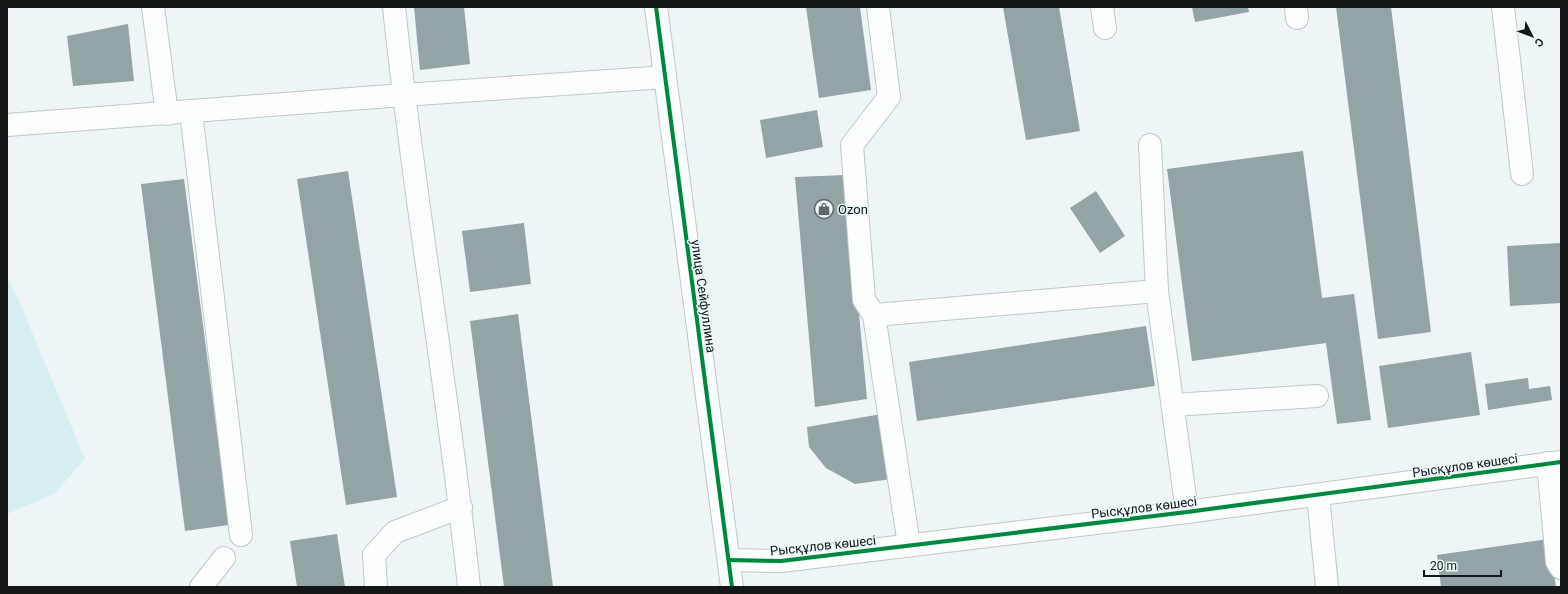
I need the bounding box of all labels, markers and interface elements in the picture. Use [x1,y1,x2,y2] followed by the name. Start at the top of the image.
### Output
[1512,16,1552,56] north arrow
[1532,35,1546,49] text: С
[813,198,835,220] shop icon: Ozon
[838,202,868,217] place label: Ozon
[688,239,719,354] street label: улица Сейфуллина
[1411,451,1519,480] street label: Рысқұлов көшесі
[1090,494,1198,521] street label: Рысқұлов көшесі
[769,532,877,559] street label: Рысқұлов көшесі
[1424,552,1501,578] scale bar
[1430,559,1457,573] text: 20 m

